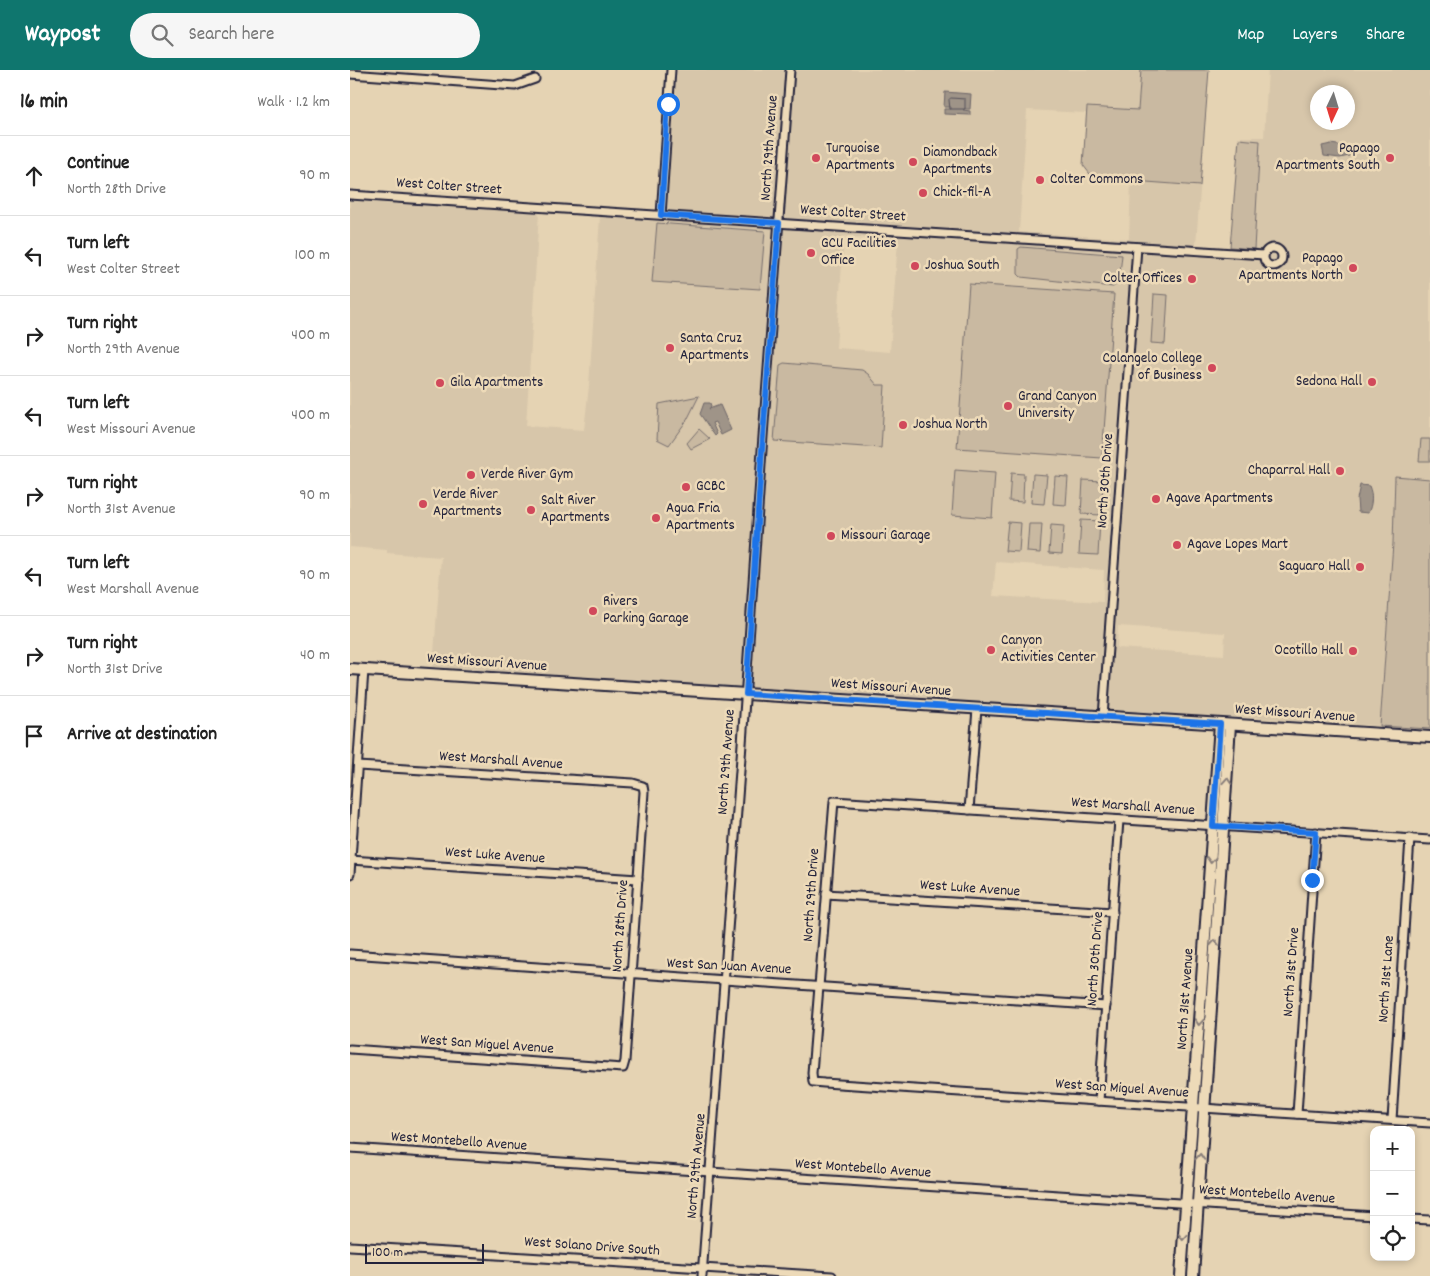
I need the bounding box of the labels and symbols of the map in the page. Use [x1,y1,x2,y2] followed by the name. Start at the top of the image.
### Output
[1310,85,1355,130] north arrow
[657,93,680,116] route start
[755,94,785,202] street label: North 29th Avenue
[826,138,895,177] place label: Turquoise Apartments
[1275,138,1380,177] place label: Papago Apartments South
[923,142,997,181] place label: Diamondback Apartments
[810,152,822,164] marker: Turquoise Apartments
[1384,152,1396,164] marker: Papago Apartments South
[907,156,919,168] marker: Diamondback Apartments
[1050,169,1143,191] place label: Colter Commons
[395,172,503,202] street label: West Colter Street
[1034,174,1046,186] marker: Colter Commons
[933,182,991,204] place label: Chick-fil-A
[917,187,929,199] marker: Chick-fil-A
[799,199,907,229] street label: West Colter Street
[821,233,897,272] place label: GCU Facilities Office
[805,247,817,259] marker: GCU Facilities Office
[1239,248,1343,287] place label: Papago Apartments North
[925,255,1000,277] place label: Joshua South
[909,260,921,272] marker: Joshua South
[1347,262,1359,274] marker: Papago Apartments North
[1103,268,1182,290] place label: Colter Offices
[1186,273,1198,285] marker: Colter Offices
[680,328,749,367] place label: Santa Cruz Apartments
[664,342,676,354] marker: Santa Cruz Apartments
[1103,348,1202,387] place label: Colangelo College of Business
[1206,362,1218,374] marker: Colangelo College of Business
[1296,371,1362,393] place label: Sedona Hall
[450,372,543,394] place label: Gila Apartments
[1366,376,1378,388] marker: Sedona Hall
[434,377,446,389] marker: Gila Apartments
[1018,386,1097,425] place label: Grand Canyon University
[1002,400,1014,412] marker: Grand Canyon University
[913,414,987,436] place label: Joshua North
[897,419,909,431] marker: Joshua North
[1092,432,1120,529] street label: North 30th Drive
[1248,460,1330,482] place label: Chaparral Hall
[481,464,573,486] place label: Verde River Gym
[1334,465,1346,477] marker: Chaparral Hall
[465,469,477,481] marker: Verde River Gym
[696,476,726,498] place label: GCBC
[680,481,692,493] marker: GCBC
[433,484,502,523] place label: Verde River Apartments
[1166,488,1273,510] place label: Agave Apartments
[541,490,610,529] place label: Salt River Apartments
[1150,493,1162,505] marker: Agave Apartments
[417,498,429,510] marker: Verde River Apartments
[666,498,735,537] place label: Agua Fria Apartments
[525,504,537,516] marker: Salt River Apartments
[650,512,662,524] marker: Agua Fria Apartments
[841,525,931,547] place label: Missouri Garage
[825,530,837,542] marker: Missouri Garage
[1187,534,1289,556] place label: Agave Lopes Mart
[1171,539,1183,551] marker: Agave Lopes Mart
[1279,556,1350,578] place label: Saguaro Hall
[1354,561,1366,573] marker: Saguaro Hall
[603,591,689,630] place label: Rivers Parking Garage
[587,605,599,617] marker: Rivers Parking Garage
[1001,630,1096,669] place label: Canyon Activities Center
[1274,640,1343,662] place label: Ocotillo Hall
[985,644,997,656] marker: Canyon Activities Center
[1347,645,1359,657] marker: Ocotillo Hall
[426,648,548,678] street label: West Missouri Avenue
[830,673,952,703] street label: West Missouri Avenue
[1234,699,1356,729] street label: West Missouri Avenue
[712,708,742,816] street label: North 29th Avenue
[439,746,564,776] street label: West Marshall Avenue
[1221,777,1232,785] one-way arrow
[1071,792,1196,822] street label: West Marshall Avenue
[444,842,546,870] street label: West Luke Avenue
[798,847,826,942] street label: North 29th Drive
[1205,856,1216,864] one-way arrow
[1301,869,1324,892] route end
[919,875,1021,903] street label: West Luke Avenue
[607,879,635,973] street label: North 28th Drive
[1082,910,1110,1007] street label: North 30th Drive
[1278,926,1306,1017] street label: North 31st Drive
[1373,934,1401,1023] street label: North 31st Lane
[1210,939,1221,947] one-way arrow
[1171,947,1201,1051] street label: North 31st Avenue
[666,953,792,981] street label: West San Juan Avenue
[1194,1019,1205,1027] one-way arrow
[420,1029,555,1061] street label: West San Miguel Avenue
[1055,1073,1190,1105] street label: West San Miguel Avenue
[681,1112,713,1220] street label: North 29th Avenue
[390,1126,528,1158] street label: West Montebello Avenue
[794,1153,932,1185] street label: West Montebello Avenue
[1195,1153,1206,1161] one-way arrow
[1198,1179,1336,1211] street label: West Montebello Avenue
[523,1231,661,1263] street label: West Solano Drive South
[1178,1233,1189,1241] one-way arrow
[365,1241,484,1264] scale bar

